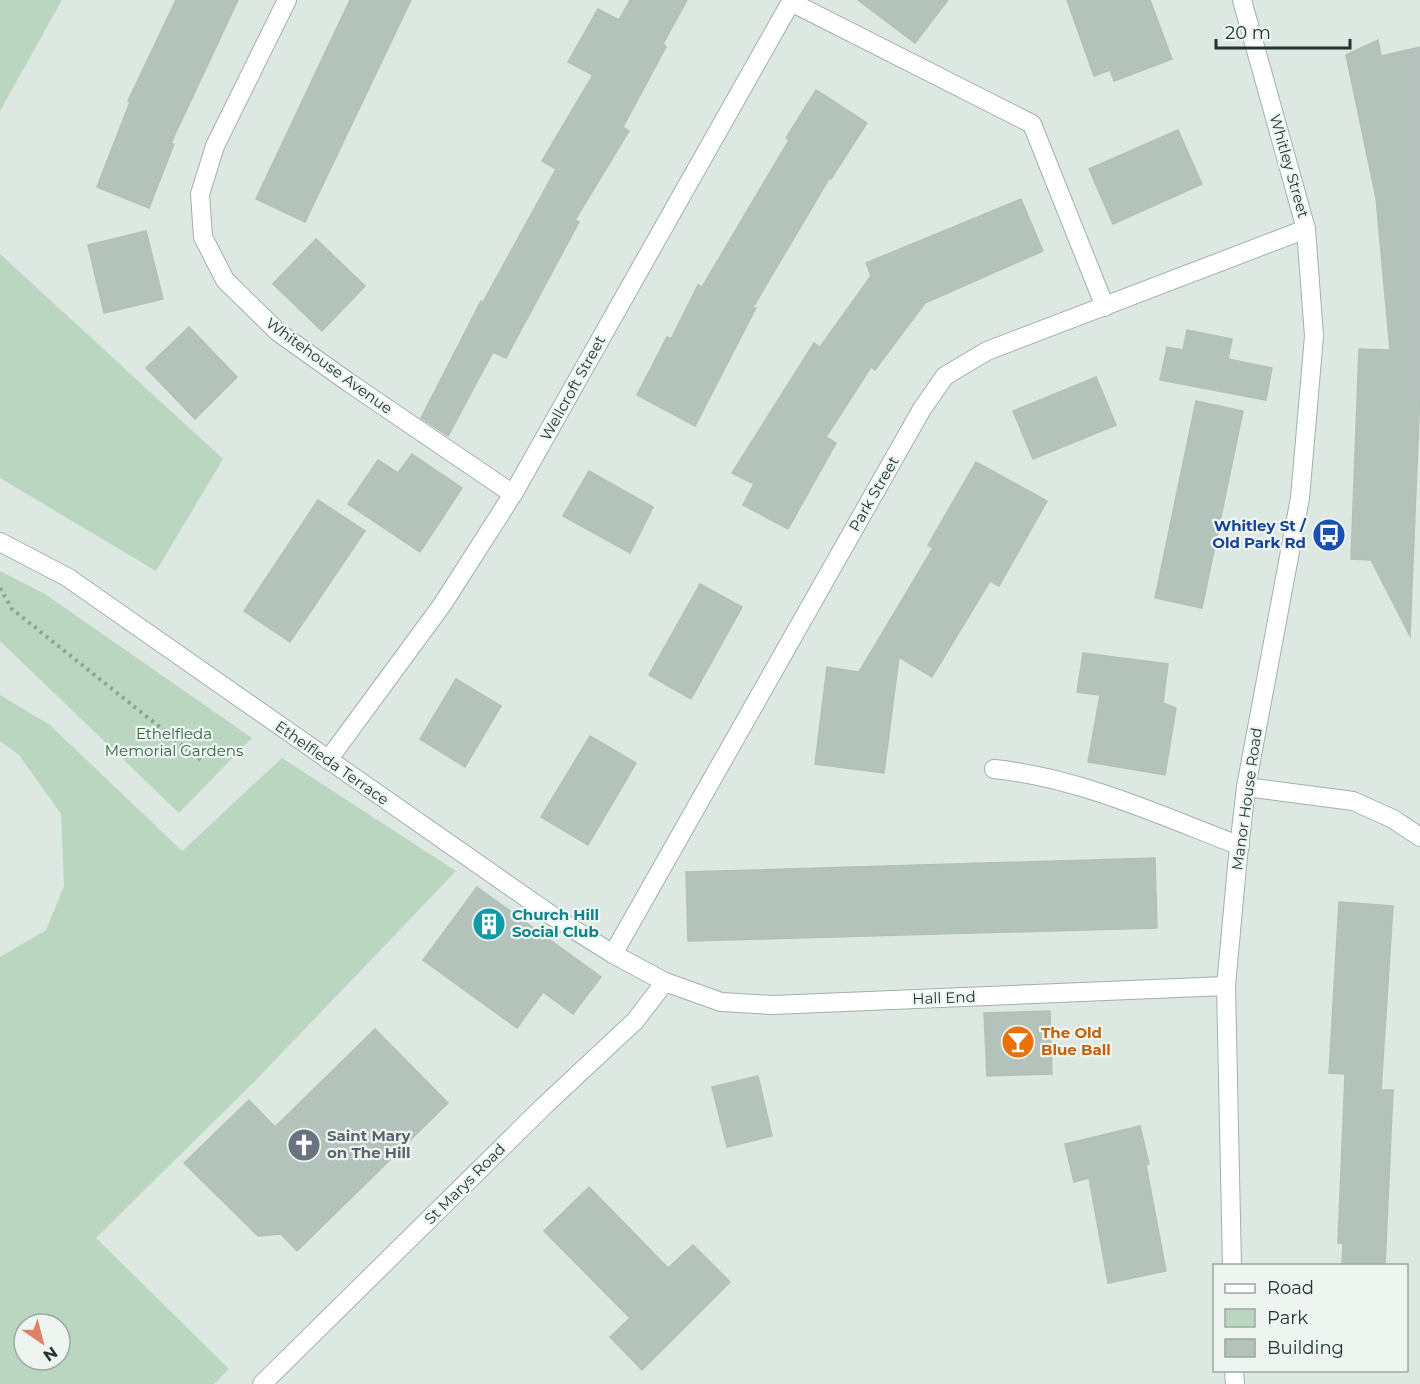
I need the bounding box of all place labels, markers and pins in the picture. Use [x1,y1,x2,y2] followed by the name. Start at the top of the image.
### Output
[1212,516,1307,552] place label: Whitley St / Old Park Rd
[1311,517,1347,553] bus stop icon: Whitley St / Old Park Rd
[512,905,599,941] place label: Church Hill Social Club
[471,906,507,942] building icon: Church Hill Social Club
[1041,1023,1111,1059] place label: The Old Blue Ball
[1000,1024,1036,1060] bar icon: The Old Blue Ball
[327,1126,412,1162] place label: Saint Mary on The Hill
[286,1127,322,1163] church icon: Saint Mary on The Hill

